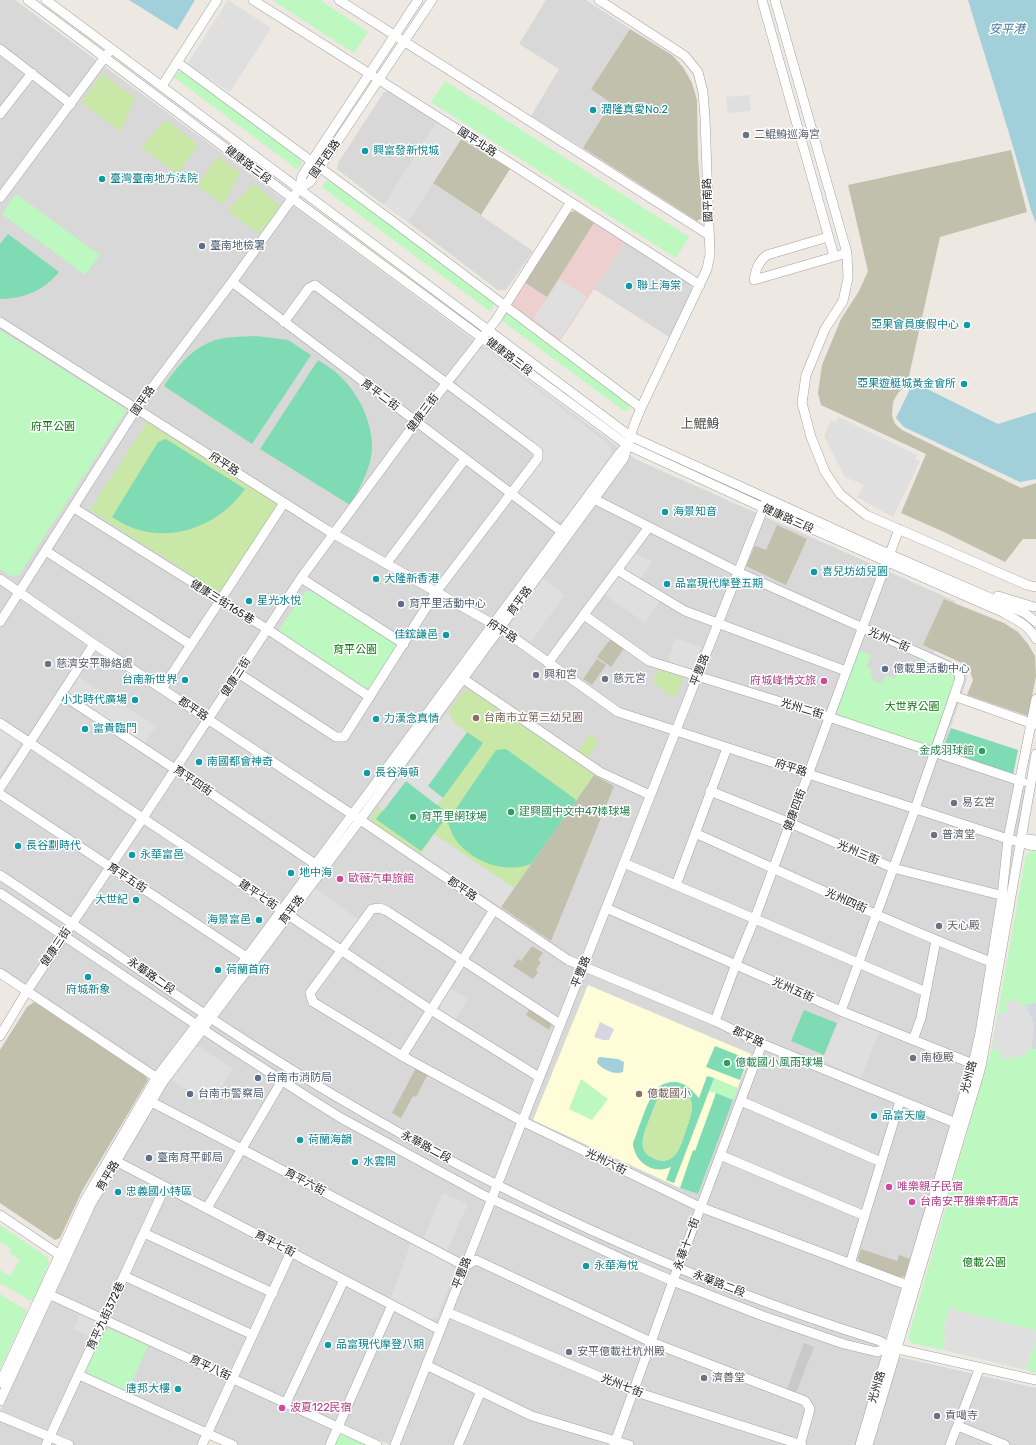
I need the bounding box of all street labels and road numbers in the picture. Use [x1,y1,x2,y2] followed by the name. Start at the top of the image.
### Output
[455,124,499,160] street label: 國平北路
[307,137,343,181] street label: 國平西路
[222,143,274,187] street label: 健康路三段
[701,178,715,222] street label: 國平南路
[483,335,535,379] street label: 健康路三段
[358,376,402,414] street label: 育平二街
[128,384,158,418] street label: 國平路
[404,391,442,435] street label: 健康三街
[207,449,241,479] street label: 府平路
[760,502,816,536] street label: 健康路三段
[188,577,256,627] street label: 健康三街165巷
[505,584,535,618] street label: 育平路
[485,616,519,646] street label: 府平路
[866,625,912,655] street label: 光州一街
[688,652,712,688] street label: 平豐路
[218,655,254,699] street label: 健康三街
[176,694,210,724] street label: 郡平路
[779,696,825,722] street label: 光州二街
[773,757,809,779] street label: 府平路
[171,763,215,799] street label: 育平四街
[781,787,809,833] street label: 健康四街
[835,838,881,868] street label: 光州三街
[105,860,149,896] street label: 育平五街
[445,874,479,904] street label: 郡平路
[236,877,280,913] street label: 建平七街
[823,886,869,916] street label: 光州四街
[277,893,307,927] street label: 育平路
[38,925,74,969] street label: 健康三街
[569,954,593,990] street label: 平豐路
[125,955,177,997] street label: 永華路二段
[770,975,816,1005] street label: 光州五街
[730,1024,766,1050] street label: 郡平路
[958,1059,980,1095] street label: 光州路
[399,1128,453,1166] street label: 永華路二段
[583,1146,629,1178] street label: 光州六街
[94,1158,122,1194] street label: 育平路
[282,1166,328,1198] street label: 育平六街
[671,1216,703,1272] street label: 永華十一街
[252,1228,298,1260] street label: 育平七街
[450,1255,474,1291] street label: 平豐路
[691,1268,747,1300] street label: 永華路二段
[84,1280,128,1352] street label: 育平九街372巷
[187,1353,233,1383] street label: 育平八街
[866,1369,888,1405] street label: 光州路
[599,1372,645,1400] street label: 光州七街

